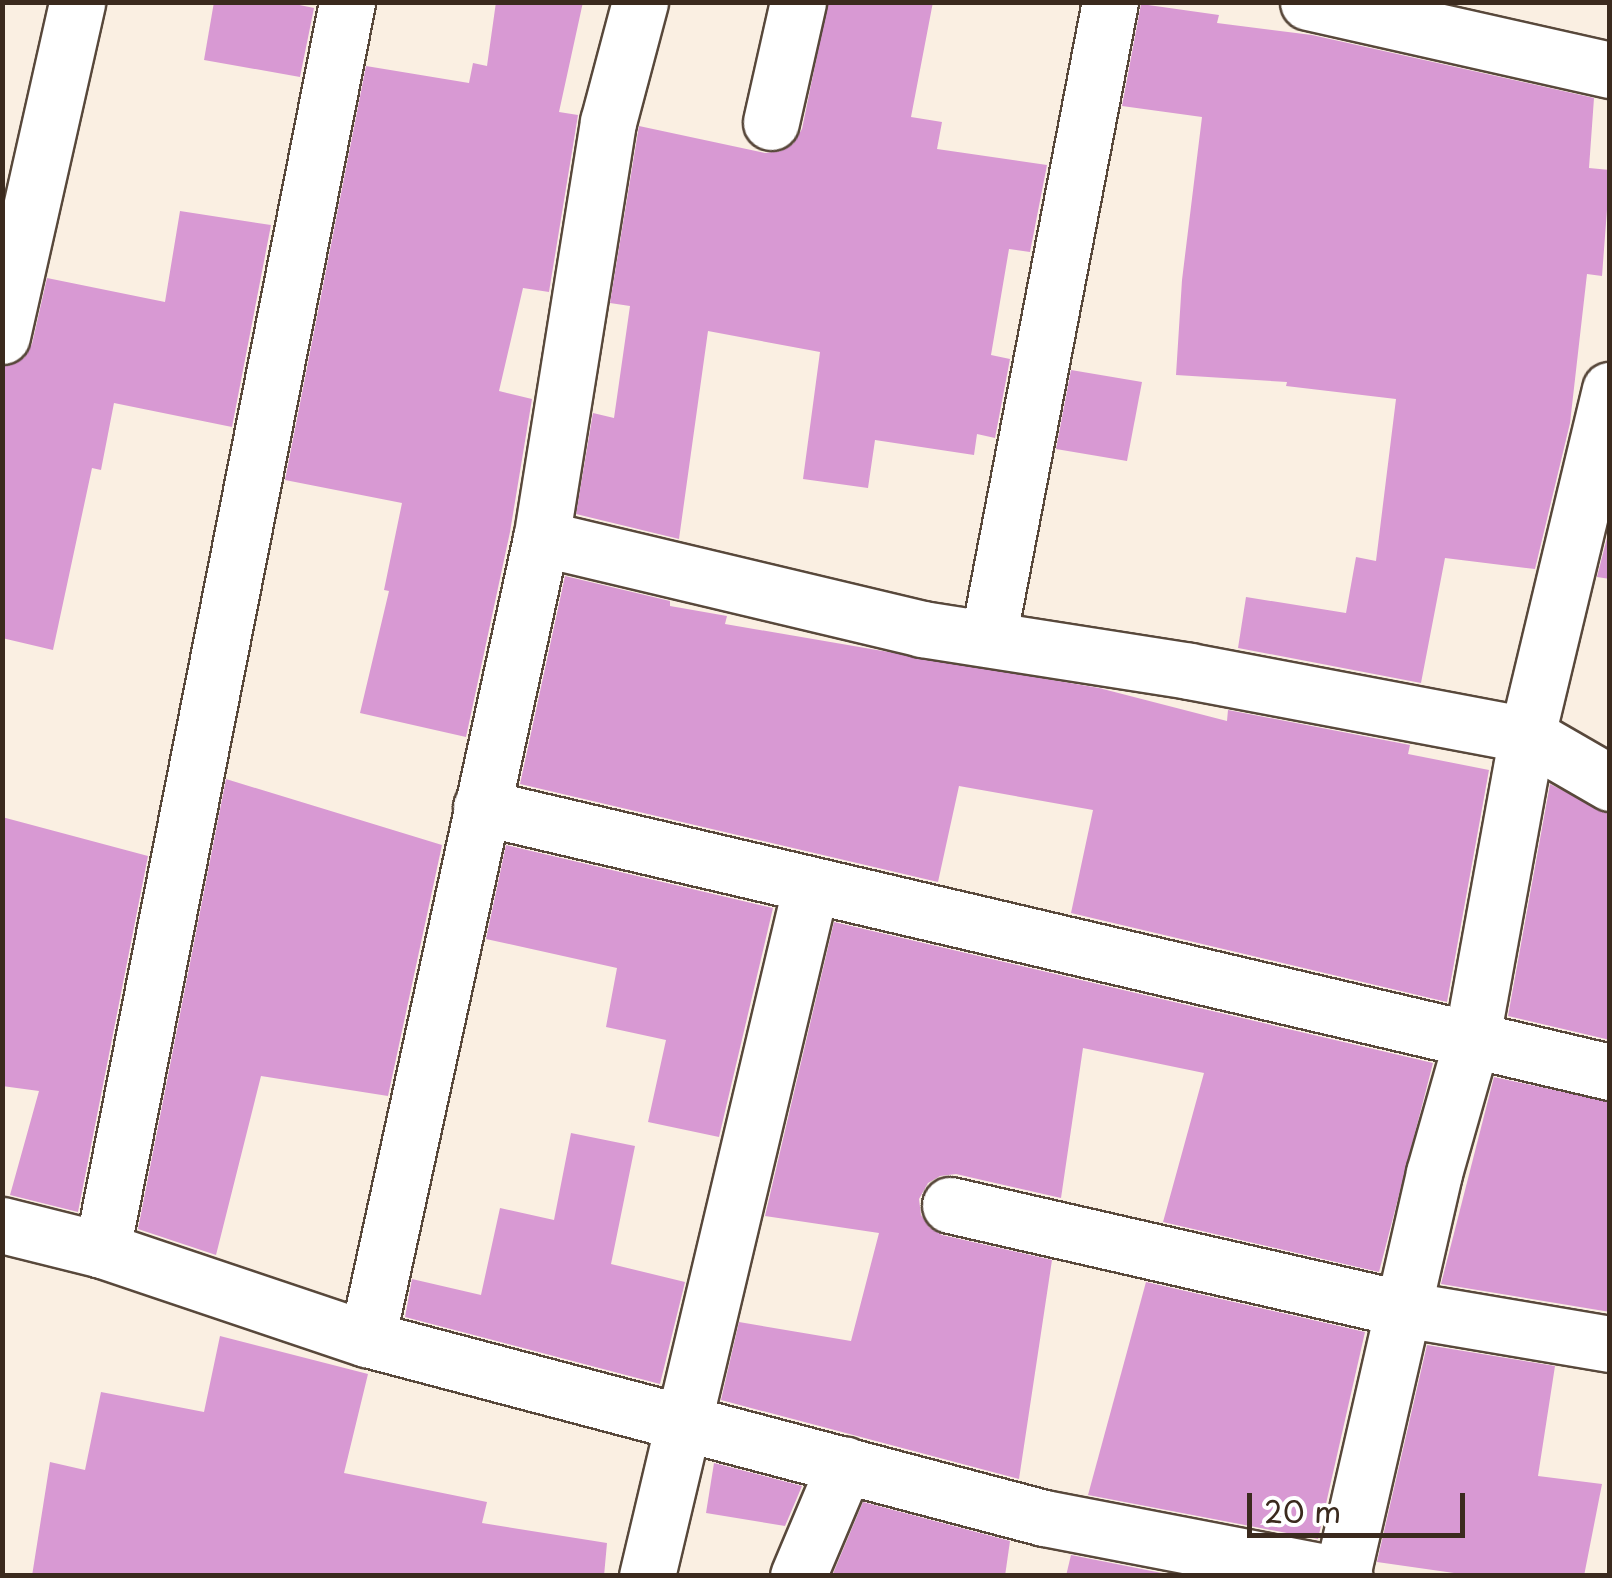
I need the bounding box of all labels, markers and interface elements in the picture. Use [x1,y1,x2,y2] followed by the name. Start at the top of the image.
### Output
[1252,1473,1470,1535] scale bar
[1264,1488,1341,1533] text: 20 m

